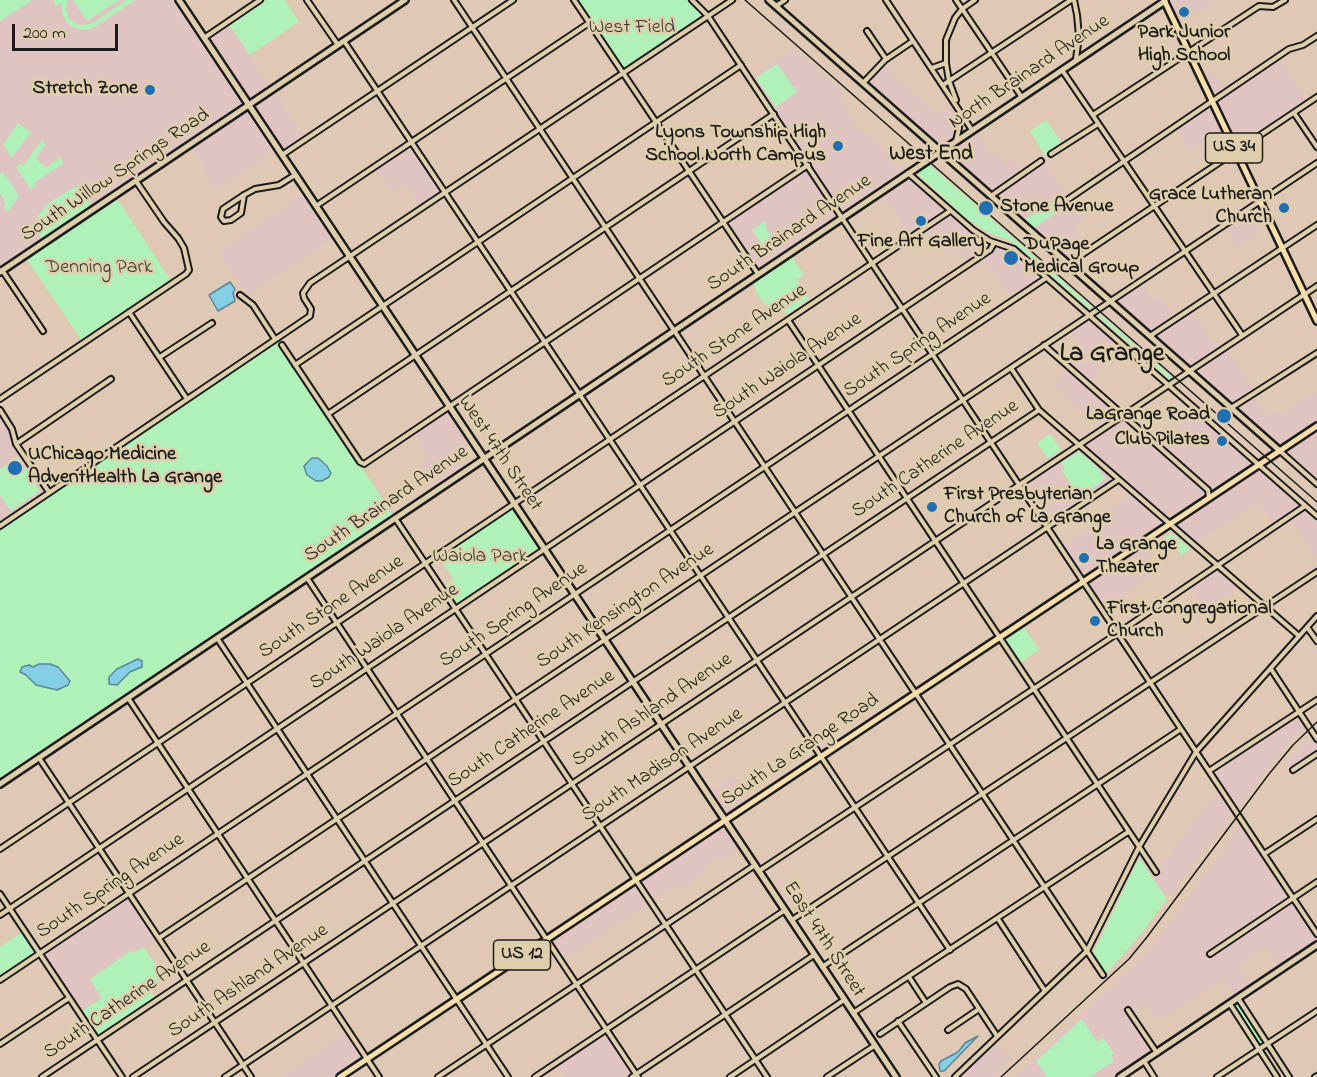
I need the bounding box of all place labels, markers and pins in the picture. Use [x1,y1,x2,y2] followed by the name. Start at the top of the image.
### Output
[1177,5,1191,19] marker: Park Junior High School
[1138,22,1230,69] place label: Park Junior High School
[33,78,138,102] place label: Stretch Zone
[143,83,157,97] marker: Stretch Zone
[645,122,826,169] place label: Lyons Township High School North Campus
[831,139,845,153] marker: Lyons Township High School North Campus
[1149,184,1272,231] place label: Grace Lutheran Church
[1000,196,1114,220] place label: Stone Avenue
[977,199,995,217] marker: Stone Avenue
[1277,201,1291,215] marker: Grace Lutheran Church
[914,214,928,228] marker: Fine Art Gallery
[858,231,984,255] place label: Fine Art Gallery
[1024,234,1139,281] place label: DuPage Medical Group
[1002,249,1020,267] marker: DuPage Medical Group
[1086,404,1210,428] place label: LaGrange Road
[1215,407,1233,425] marker: LaGrange Road
[1115,429,1210,453] place label: Club Pilates
[1215,434,1229,448] marker: Club Pilates
[28,444,222,491] place label: UChicago Medicine AdventHealth La Grange
[6,459,24,477] marker: UChicago Medicine AdventHealth La Grange
[944,484,1111,531] place label: First Presbyterian Church of La Grange
[925,500,939,514] marker: First Presbyterian Church of La Grange
[1096,534,1177,581] place label: La Grange Theater
[1077,551,1091,565] marker: La Grange Theater
[1107,598,1272,645] place label: First Congregational Church
[1088,614,1102,628] marker: First Congregational Church

